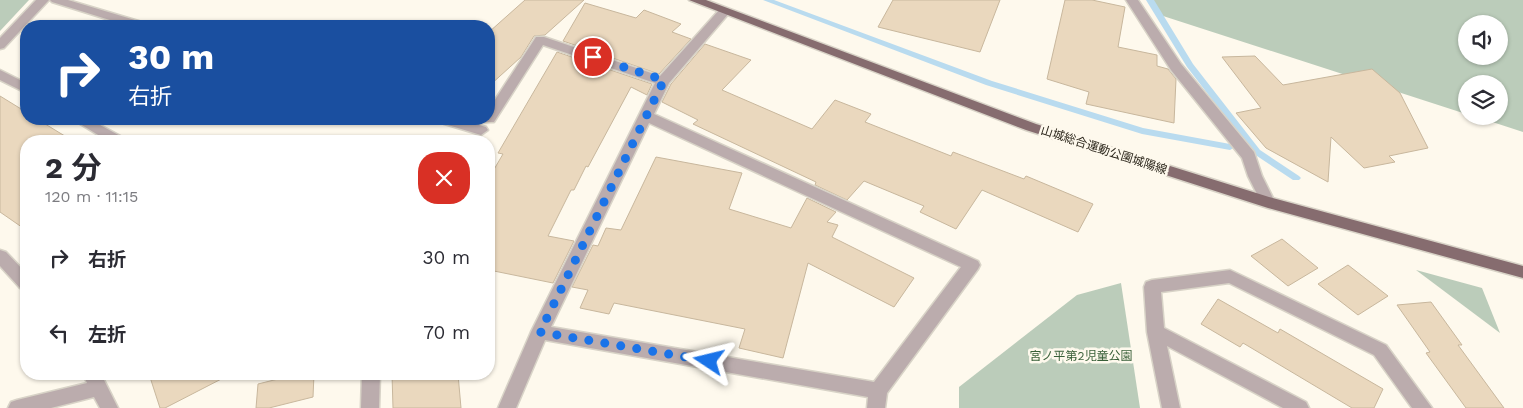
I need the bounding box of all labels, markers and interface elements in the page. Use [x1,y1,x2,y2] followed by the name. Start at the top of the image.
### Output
[1458,15,1508,125] map controls
[1458,15,1508,65] button: sound
[128,36,214,78] text: 30 m
[572,36,614,78] pin
[45,40,110,105] icon: right
[579,43,607,71] icon: arrive
[1458,75,1508,125] button: layers
[128,84,172,109] text: 右折
[1039,123,1169,177] street label: 山城総合運動公園城陽線
[45,150,101,185] text: 2 分
[418,152,470,204] button: close
[45,187,138,206] text: 120 m · 11:15
[45,244,73,272] icon: right
[423,246,470,269] text: 30 m
[88,248,126,271] text: 右折
[45,319,73,347] icon: left
[423,321,470,344] text: 70 m
[88,323,126,346] text: 左折
[682,334,734,386] position arrow
[1030,349,1133,363] park label: 宮ノ平第2児童公園

